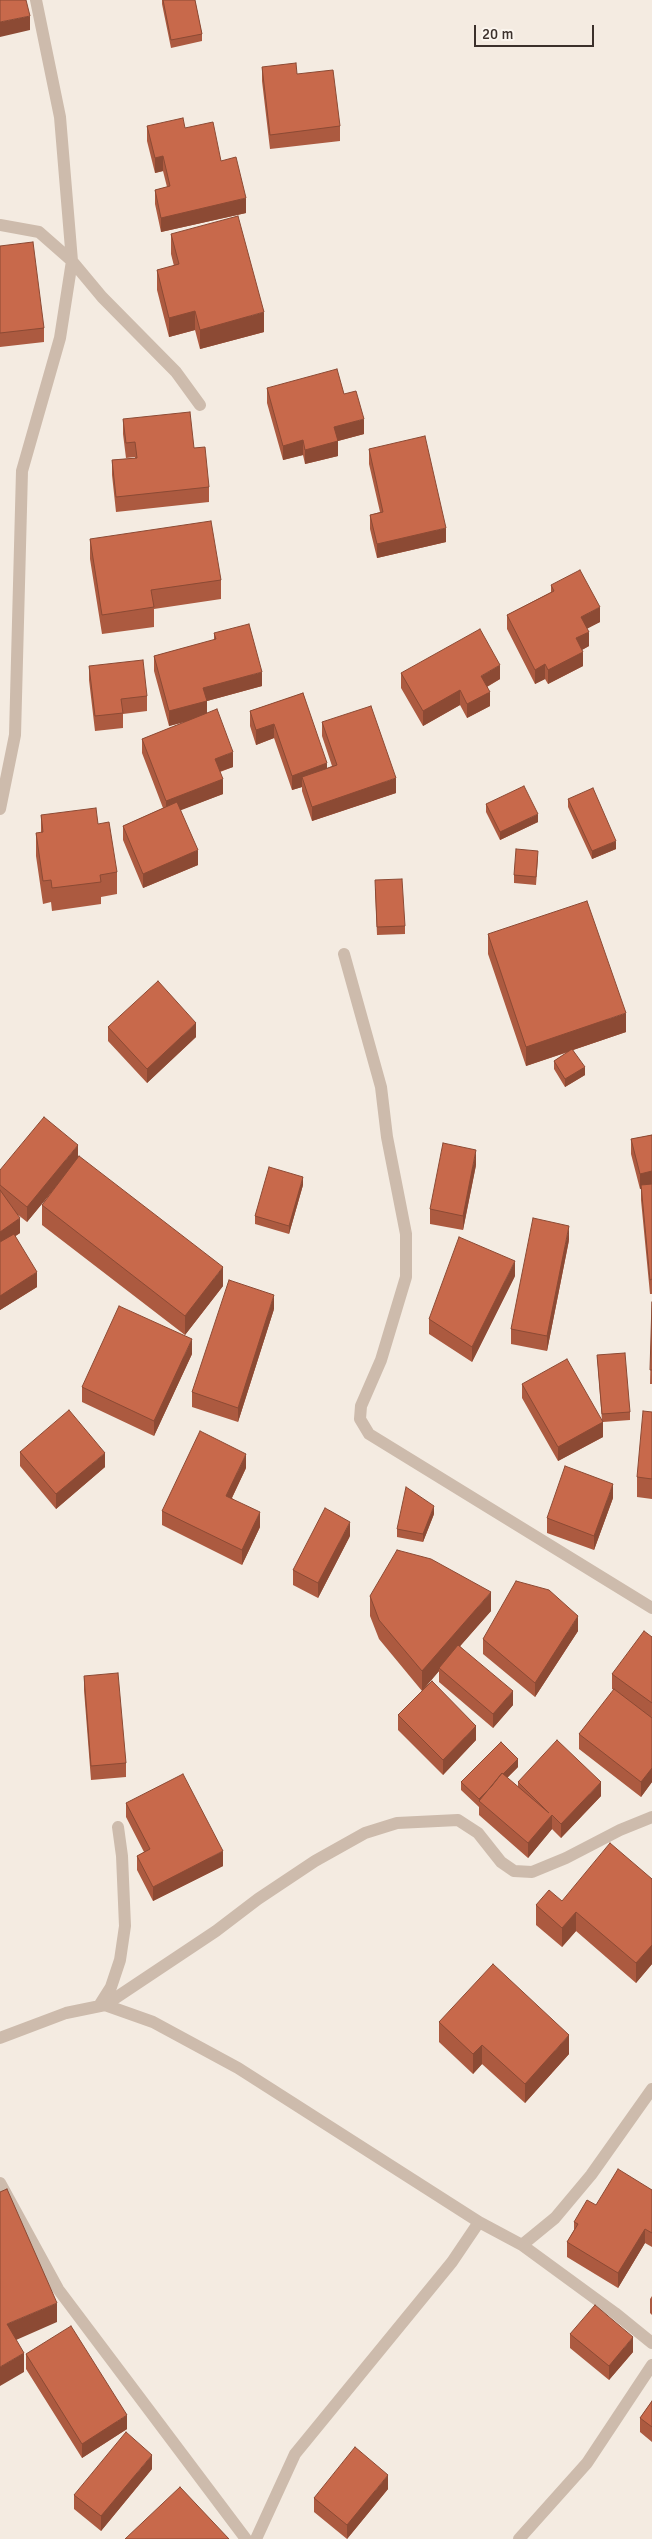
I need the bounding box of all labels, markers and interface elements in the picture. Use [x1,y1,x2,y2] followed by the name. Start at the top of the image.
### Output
[477,15,597,47] scale bar
[482,25,513,43] text: 20 m

